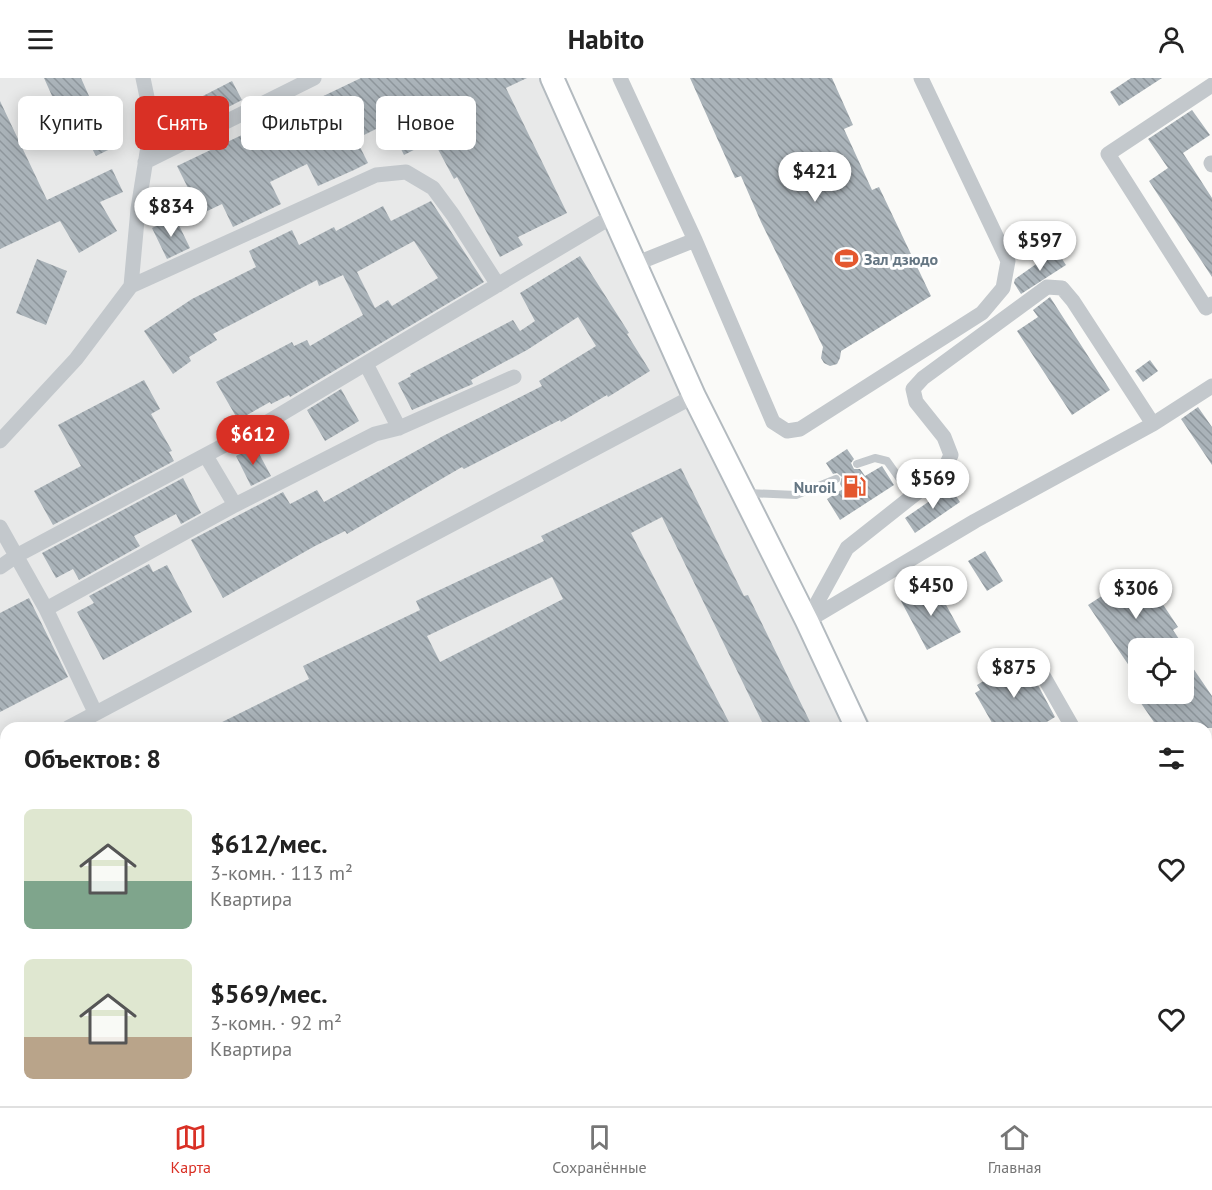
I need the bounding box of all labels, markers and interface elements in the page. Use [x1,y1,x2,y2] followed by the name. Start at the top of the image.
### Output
[568,22,644,56] text: Habito
[24,23,57,56] icon: menu
[1155,23,1188,56] icon: person
[18,96,123,150] chip: Купить
[135,96,229,150] chip: Снять
[241,96,364,150] chip: Фильтры
[376,96,476,150] chip: Новое
[779,152,851,203] pin: $421
[792,158,838,184] text: $421
[135,187,207,238] pin: $834
[148,193,194,219] text: $834
[1004,221,1076,272] pin: $597
[1017,227,1063,253] text: $597
[833,246,859,272] sports icon: Зал дзюдо
[864,249,938,269] place label: Зал дзюдо
[217,415,289,466] pin: $612
[230,421,276,447] text: $612
[897,459,969,510] pin: $569
[910,465,956,491] text: $569
[841,474,867,500] fuel station icon: Nuroil
[794,477,836,497] place label: Nuroil
[895,566,967,617] pin: $450
[1100,569,1172,620] pin: $306
[908,572,954,598] text: $450
[1113,575,1159,601] text: $306
[1128,638,1194,704] map controls
[1128,638,1194,704] button: locate
[978,648,1050,699] pin: $875
[991,654,1037,680] text: $875
[24,742,161,775] text: Объектов: 8
[1155,742,1188,775] icon: filters
[210,827,328,860] text: $612/мес.
[72,833,144,905] icon: home
[1155,853,1188,886] icon: heart
[210,860,353,886] text: 3-комн. · 113 m²
[210,886,292,912] text: Квартира
[210,977,328,1010] text: $569/мес.
[72,983,144,1055] icon: home
[1155,1003,1188,1036] icon: heart
[210,1010,342,1036] text: 3-комн. · 92 m²
[210,1036,292,1062] text: Квартира
[171,1121,211,1177] tab: Карта
[552,1121,647,1177] tab: Сохранённые
[988,1121,1041,1177] tab: Главная

